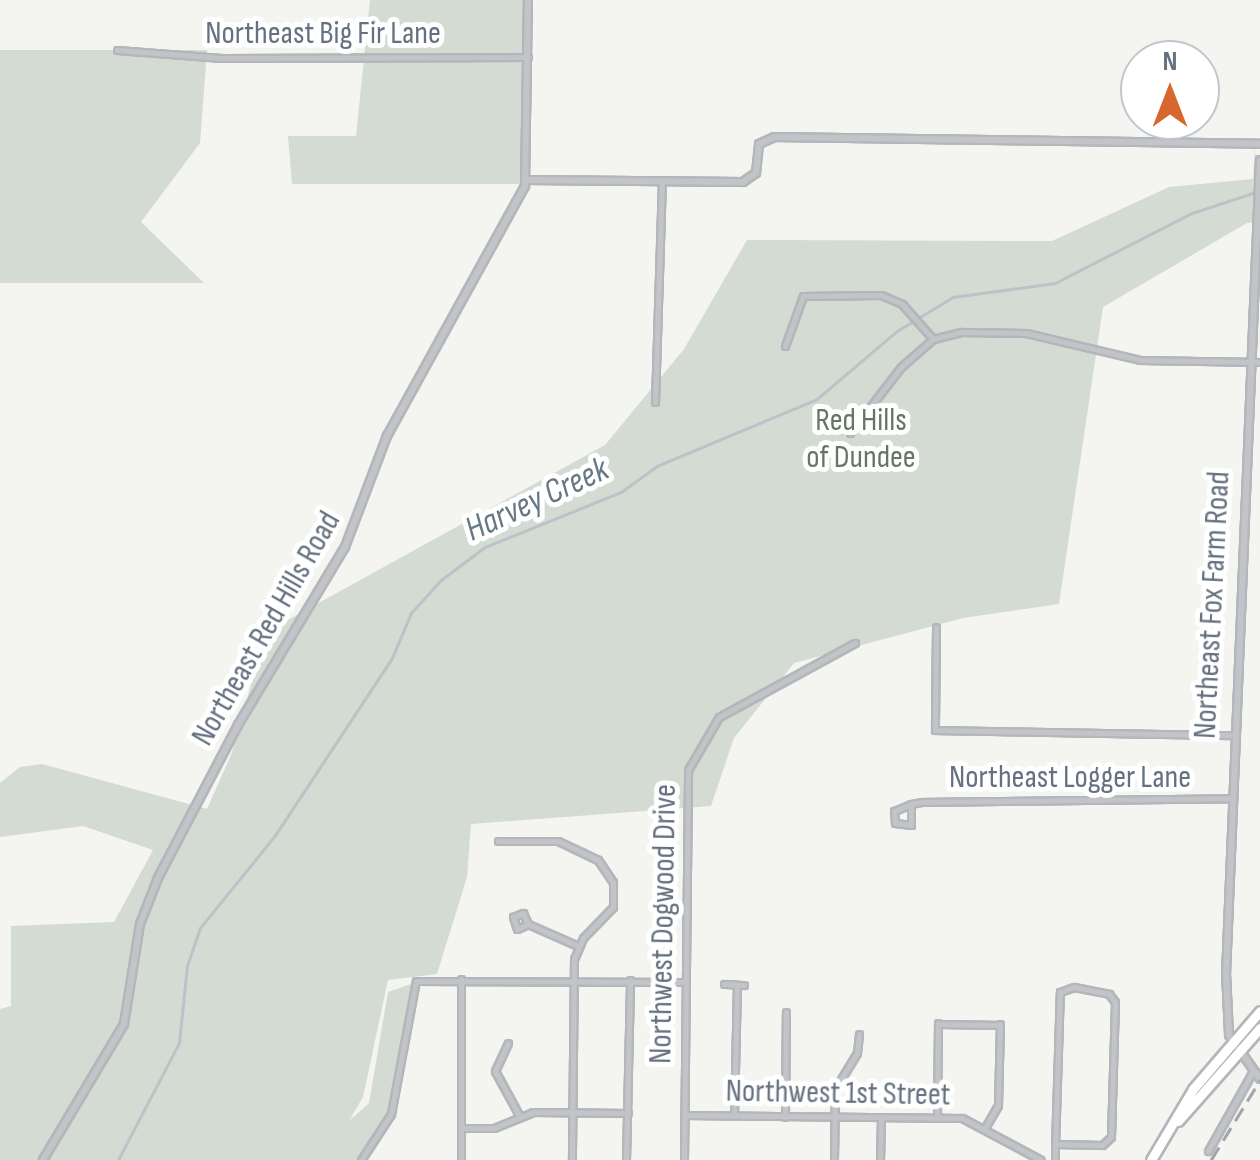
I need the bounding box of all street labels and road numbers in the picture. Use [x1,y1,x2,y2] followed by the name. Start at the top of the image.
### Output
[205,15,441,53] street label: Northeast Big Fir Lane
[1187,470,1239,740] street label: Northeast Fox Farm Road
[184,505,350,753] street label: Northeast Red Hills Road
[949,759,1191,797] street label: Northeast Logger Lane
[642,784,686,1064] street label: Northwest Dogwood Drive
[725,1073,951,1115] street label: Northwest 1st Street

